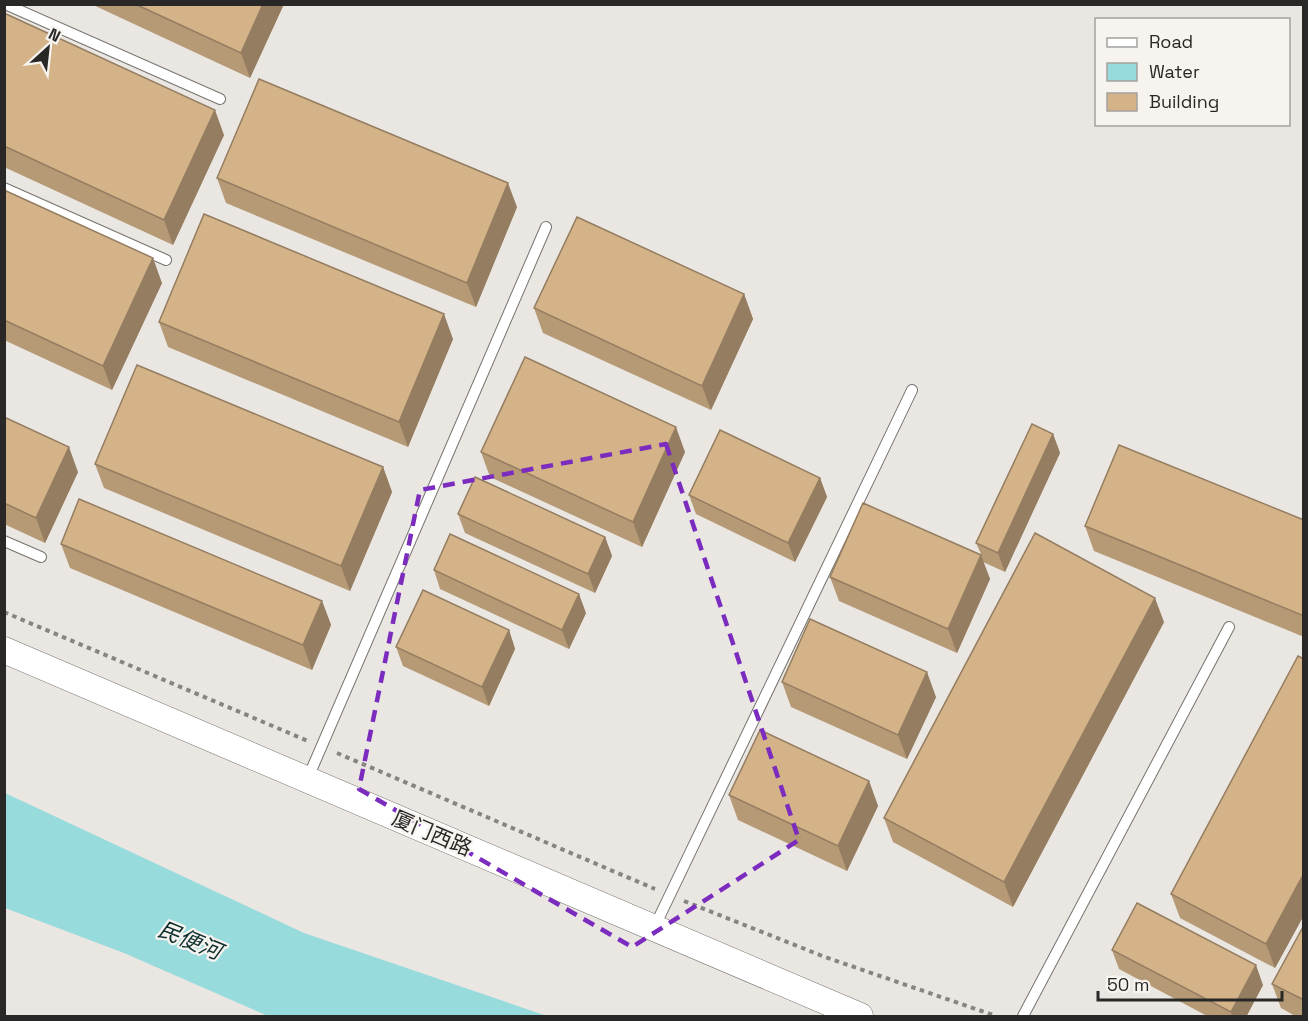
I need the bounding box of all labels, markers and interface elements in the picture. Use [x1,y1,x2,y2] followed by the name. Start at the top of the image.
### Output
[18,18,78,78] north arrow
[1095,18,1290,126] legend
[45,23,64,47] text: N
[1149,30,1193,53] text: Road
[1149,60,1200,83] text: Water
[1149,90,1219,113] text: Building
[388,804,476,862] street label: 厦门西路
[154,915,230,967] water label: 民便河
[1098,964,1282,1002] scale bar
[1107,973,1149,996] text: 50 m

